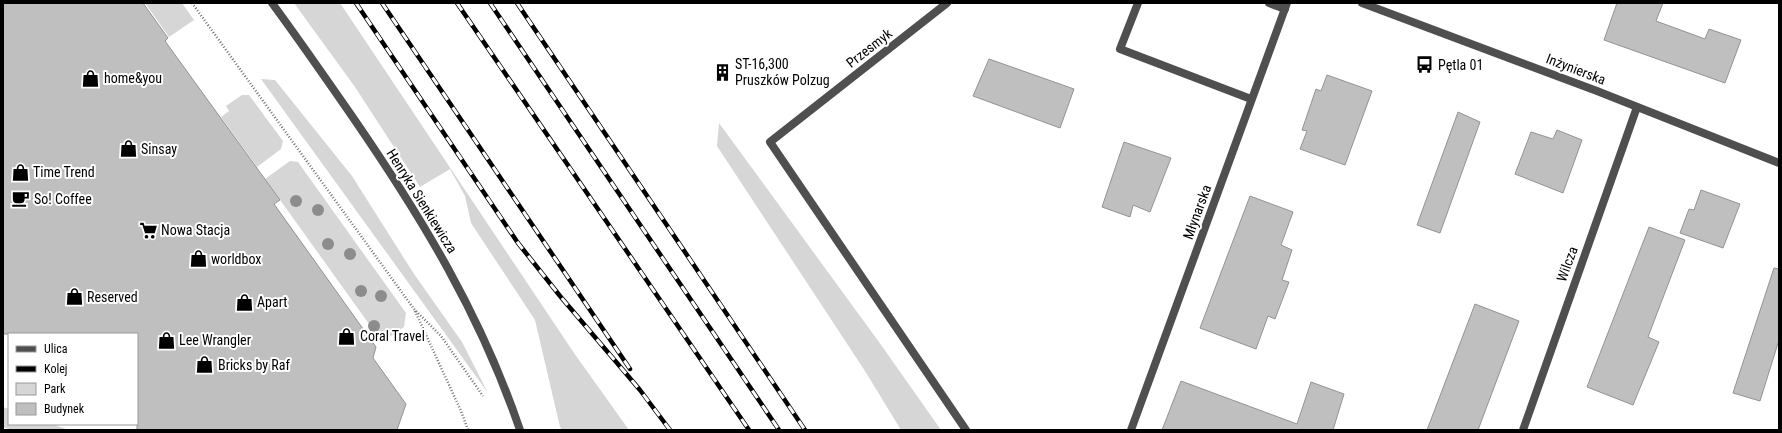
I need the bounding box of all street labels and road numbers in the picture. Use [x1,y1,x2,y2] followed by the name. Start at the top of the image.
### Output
[843,25,896,71] street label: Przesmyk
[1544,50,1608,88] street label: Inżynierska
[383,146,461,256] street label: Henryka Sienkiewicza
[1180,182,1214,242] street label: Młynarska
[1553,244,1581,284] street label: Wilcza

